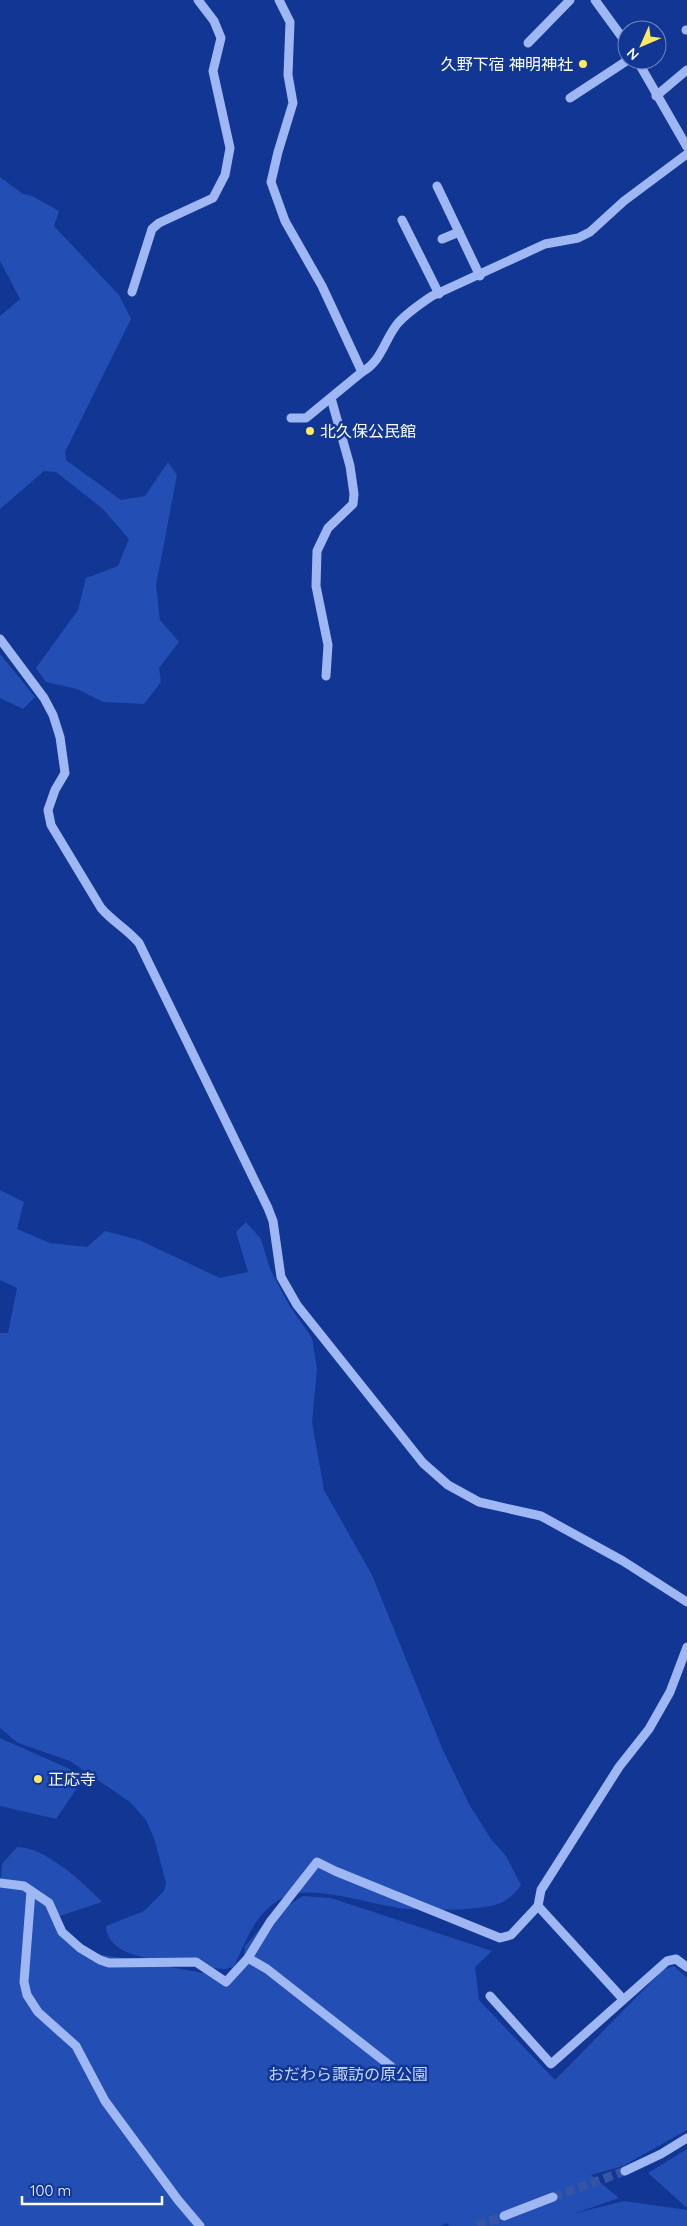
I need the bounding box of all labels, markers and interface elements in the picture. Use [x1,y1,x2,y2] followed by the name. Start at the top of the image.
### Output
[617,20,667,70] north arrow
[623,44,643,64] text: N
[441,54,573,74] place label: 久野下宿 神明神社
[577,58,589,70] marker: 久野下宿 神明神社
[320,421,416,441] place label: 北久保公民館
[304,425,316,437] marker: 北久保公民館
[48,1769,96,1789] place label: 正応寺
[32,1773,44,1785] marker: 正応寺
[268,2064,428,2084] park label: おだわら諏訪の原公園
[22,2174,162,2206] scale bar
[30,2181,71,2200] text: 100 m

